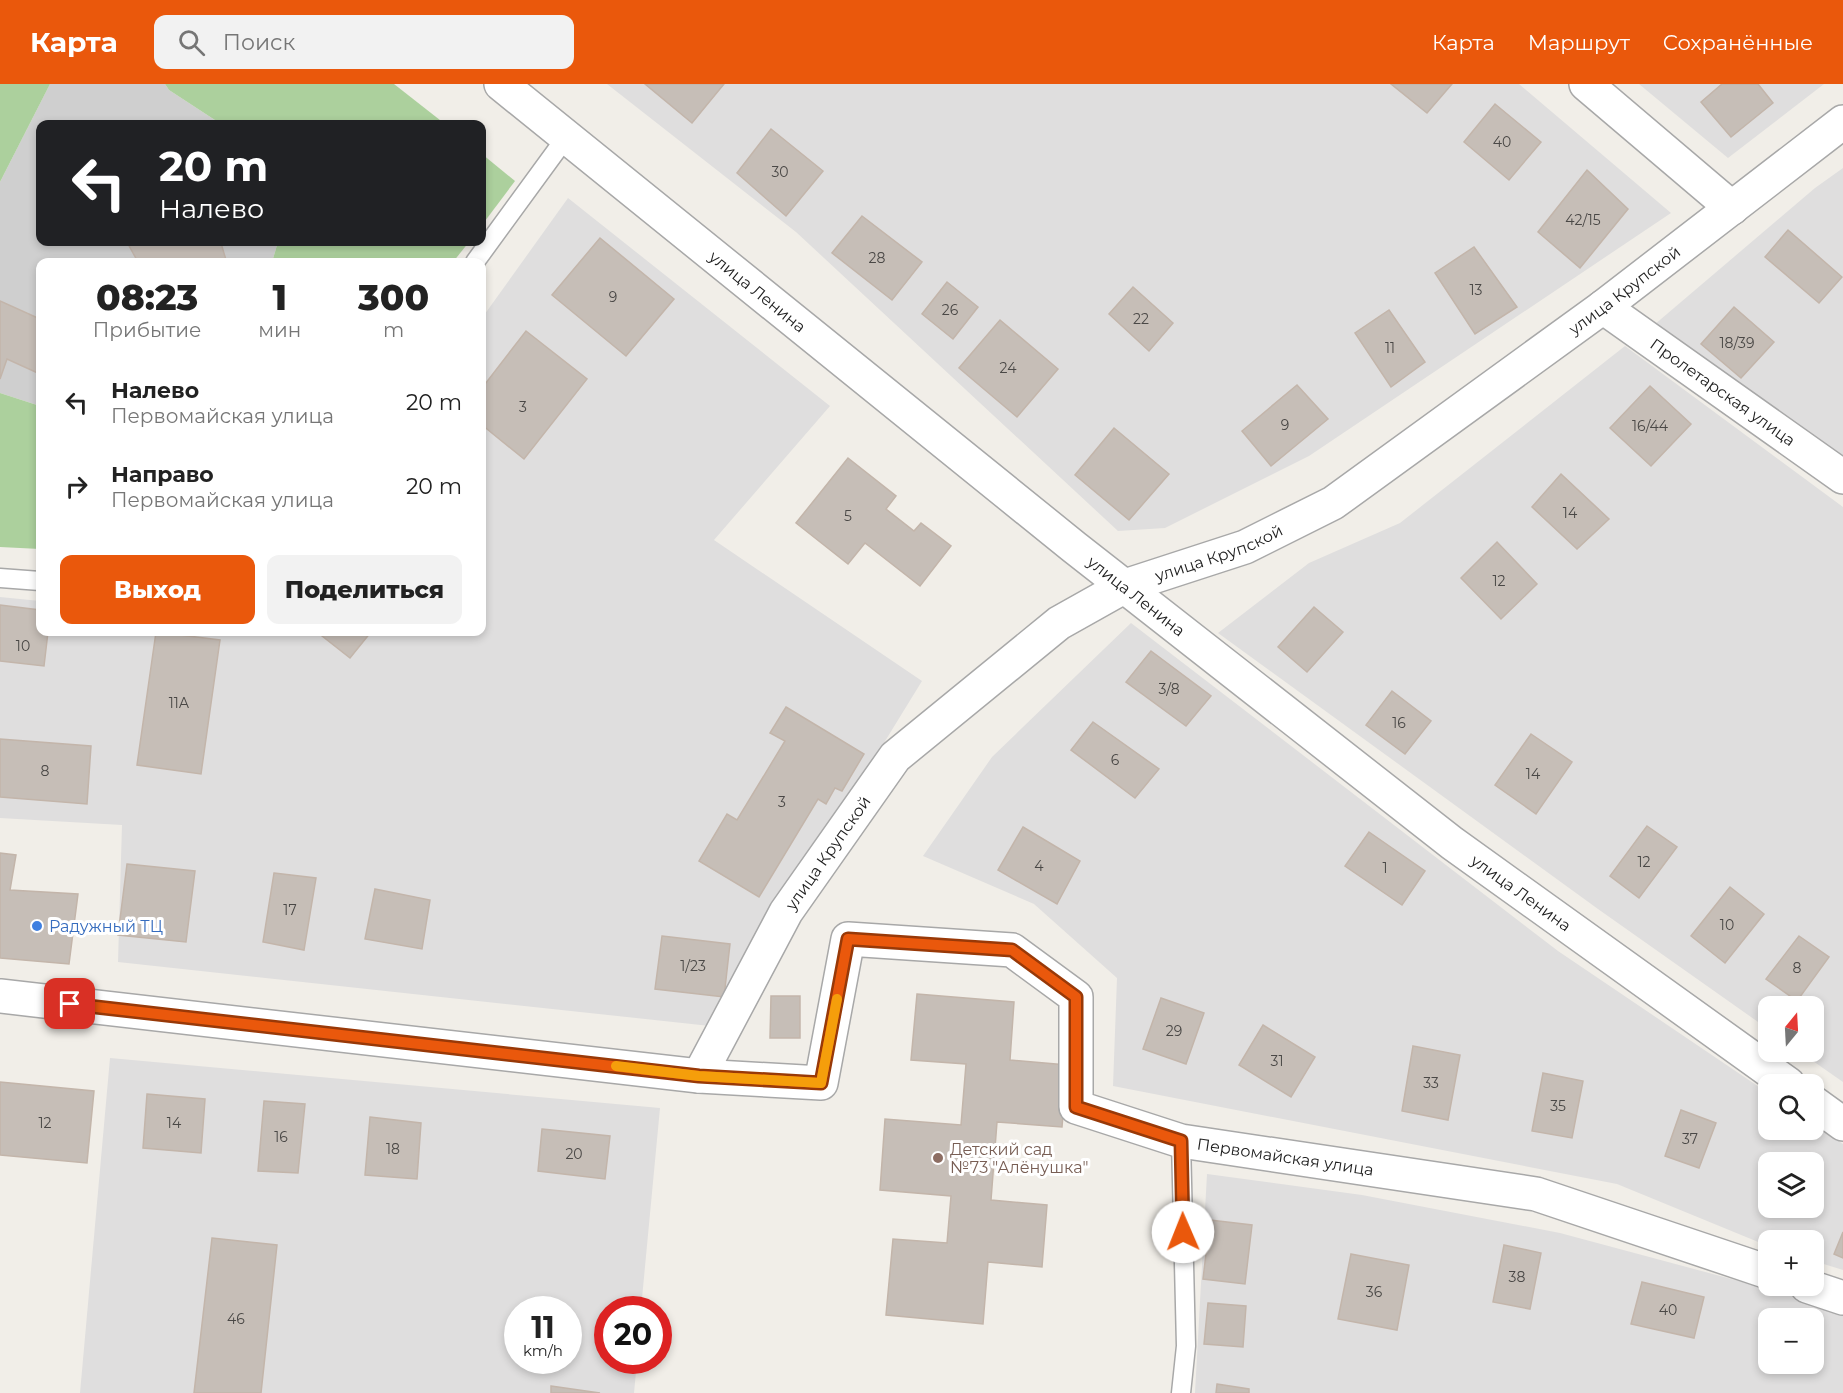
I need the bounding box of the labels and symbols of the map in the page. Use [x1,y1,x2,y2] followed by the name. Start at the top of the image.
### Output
[1493,133,1511,151] house number: 40
[771,163,789,181] house number: 30
[1565,211,1601,229] house number: 42/15
[1564,242,1684,339] street label: улица Крупской
[704,247,809,336] street label: улица Ленина
[869,249,886,267] house number: 28
[1470,281,1483,299] house number: 13
[609,288,617,306] house number: 9
[942,301,959,319] house number: 26
[1133,310,1149,328] house number: 22
[1719,334,1755,352] house number: 18/39
[1646,335,1799,450] street label: Пролетарская улица
[1385,339,1395,357] house number: 11
[1000,359,1017,377] house number: 24
[519,398,527,416] house number: 3
[1281,416,1289,434] house number: 9
[1632,417,1669,435] house number: 16/44
[1563,504,1578,522] house number: 14
[844,507,852,525] house number: 5
[1152,521,1286,586] street label: улица Крупской
[1083,552,1189,640] street label: улица Ленина
[1492,572,1506,590] house number: 12
[16,637,30,655] house number: 10
[1158,680,1180,698] house number: 3/8
[169,694,190,712] house number: 11А
[1392,714,1406,732] house number: 16
[1111,751,1120,769] house number: 6
[41,762,50,780] house number: 8
[1526,765,1541,783] house number: 14
[781,792,875,915] street label: улица Крупской
[778,793,786,811] house number: 3
[1466,850,1575,935] street label: улица Ленина
[1637,853,1651,871] house number: 12
[1034,857,1044,875] house number: 4
[1382,859,1388,877] house number: 1
[283,901,297,919] house number: 17
[1720,916,1734,934] house number: 10
[49,917,163,936] place label: Радужный ТЦ
[30,919,44,933] marker: Радужный ТЦ
[680,957,706,975] house number: 1/23
[1793,959,1802,977] house number: 8
[44,978,95,1029] pin
[1758,996,1824,1062] north arrow
[1166,1022,1182,1040] house number: 29
[1271,1052,1283,1070] house number: 31
[1423,1074,1439,1092] house number: 33
[1550,1097,1566,1115] house number: 35
[38,1114,52,1132] house number: 12
[167,1114,182,1132] house number: 14
[274,1128,288,1146] house number: 16
[1682,1130,1698,1148] house number: 37
[1196,1135,1375,1180] street label: Первомайская улица
[386,1140,400,1158] house number: 18
[950,1140,1089,1177] place label: Детский сад №73 "Алёнушка"
[565,1145,583,1163] house number: 20
[931,1151,945,1165] marker: Детский сад №73 "Алёнушка"
[1151,1200,1215,1264] position arrow
[1509,1268,1525,1286] house number: 38
[1366,1283,1383,1301] house number: 36
[594,1296,672,1374] speed limit sign: 20
[1659,1301,1677,1319] house number: 40
[227,1310,245,1328] house number: 46

